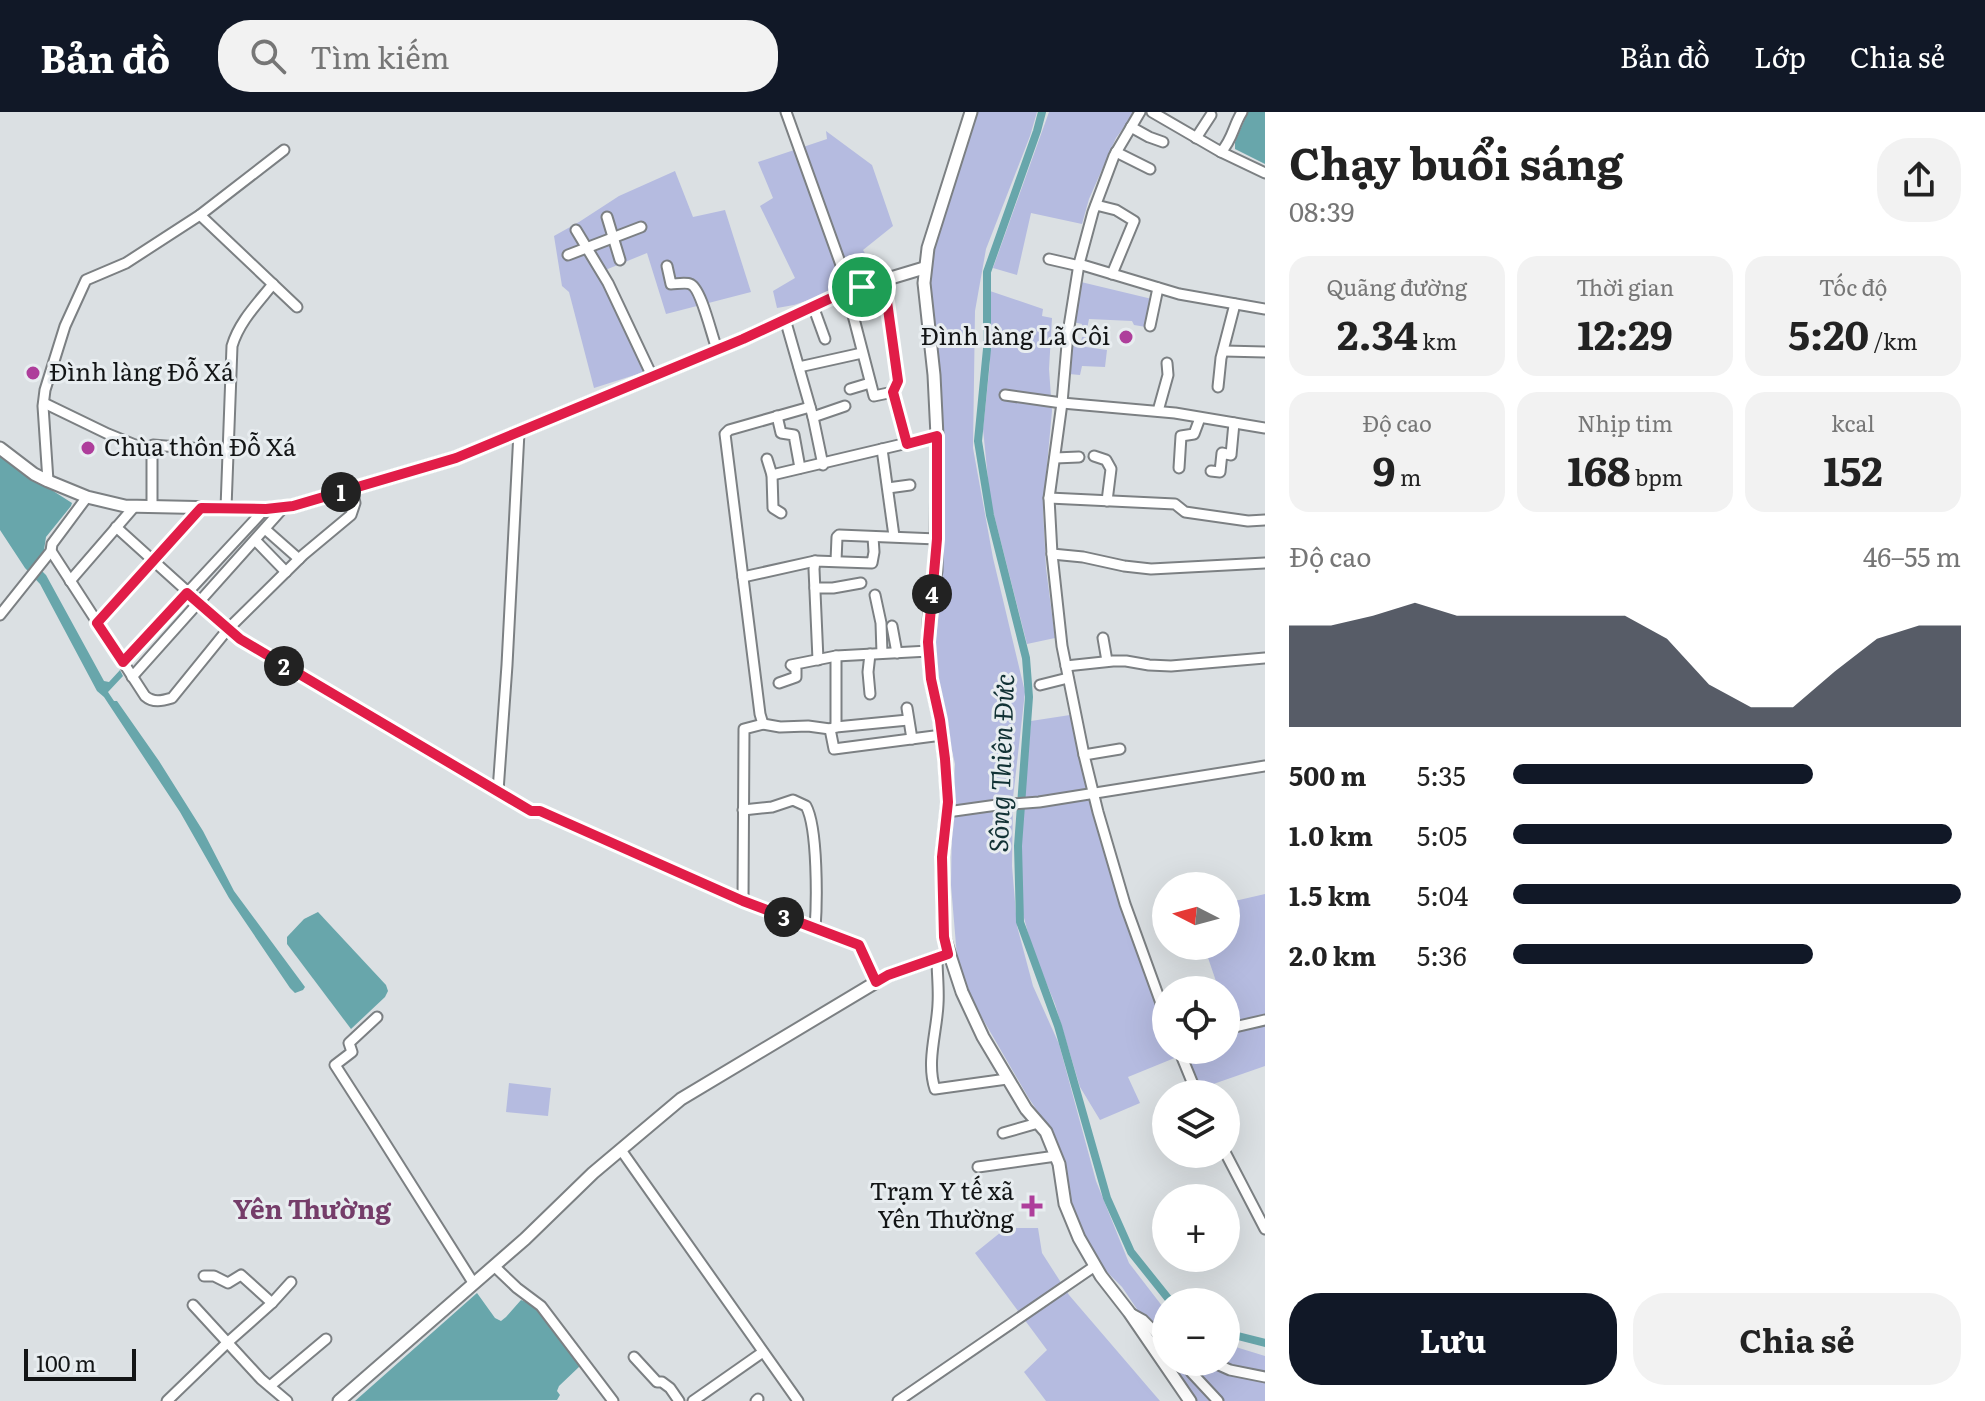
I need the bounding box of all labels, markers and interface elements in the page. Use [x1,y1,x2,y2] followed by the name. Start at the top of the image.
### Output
[218,20,778,92] search box
[40,28,170,85] text: Bản đồ
[246,34,290,78] icon: search
[310,34,450,78] text: Tìm kiếm
[1620,35,1710,77] text: Bản đồ
[1754,35,1806,77] text: Lớp
[1850,35,1945,77] text: Chia sẻ
[1289,128,1623,194] text: Chạy buổi sáng
[1877,138,1961,222] button: share
[1289,191,1354,230] text: 08:39
[828,253,896,321] pin
[840,265,884,309] icon: arrive
[1327,270,1467,303] text: Quãng đường
[1576,270,1674,303] text: Thời gian
[1819,270,1887,303] text: Tốc độ
[1337,303,1418,362] text: 2.34
[1577,303,1673,362] text: 12:29
[1788,303,1869,362] text: 5:20
[920,317,1110,352] place label: Đình làng Lã Côi
[1418,324,1457,357] text: km
[1869,324,1918,357] text: /km
[1117,328,1135,346] marker: Đình làng Lã Côi
[49,353,234,388] place label: Đình làng Đỗ Xá
[24,364,42,382] marker: Đình làng Đỗ Xá
[1362,406,1432,439] text: Độ cao
[1577,406,1673,439] text: Nhịp tim
[1831,406,1875,439] text: kcal
[104,428,296,463] place label: Chùa thôn Đỗ Xá
[79,439,97,457] marker: Chùa thôn Đỗ Xá
[1373,439,1396,498] text: 9
[1567,439,1631,498] text: 168
[1823,439,1883,498] text: 152
[1396,460,1421,493] text: m
[1631,460,1683,493] text: bpm
[321,472,361,512] pin: 1
[336,475,346,508] text: 1
[1289,536,1371,575] text: Độ cao
[1863,536,1961,575] text: 46–55 m
[912,574,952,614] pin: 4
[925,577,939,610] text: 4
[264,646,304,686] pin: 2
[278,649,290,682] text: 2
[977,673,1022,853] water label: Sông Thiên Đức
[1289,755,1366,794] text: 500 m
[1417,755,1466,794] text: 5:35
[1289,815,1373,854] text: 1.0 km
[1417,815,1467,854] text: 5:05
[1152,872,1240,960] north arrow
[1152,872,1240,1376] map controls
[1289,875,1371,914] text: 1.5 km
[1417,875,1468,914] text: 5:04
[764,897,804,937] pin: 3
[778,900,790,933] text: 3
[1289,935,1376,974] text: 2.0 km
[1417,935,1467,974] text: 5:36
[1152,976,1240,1064] button: locate
[1152,1080,1240,1168] button: layers
[869,1172,1015,1235] place label: Trạm Y tế xã Yên Thường
[1152,1184,1240,1272] button: +
[233,1188,391,1227] district label: Yên Thường
[1021,1195,1043,1217] marker: Trạm Y tế xã Yên Thường
[1152,1288,1240,1376] button: −
[1289,1293,1617,1385] button: Lưu
[1633,1293,1961,1385] button: Chia sẻ
[24,1345,136,1381] scale bar
[36,1346,96,1379] text: 100 m

